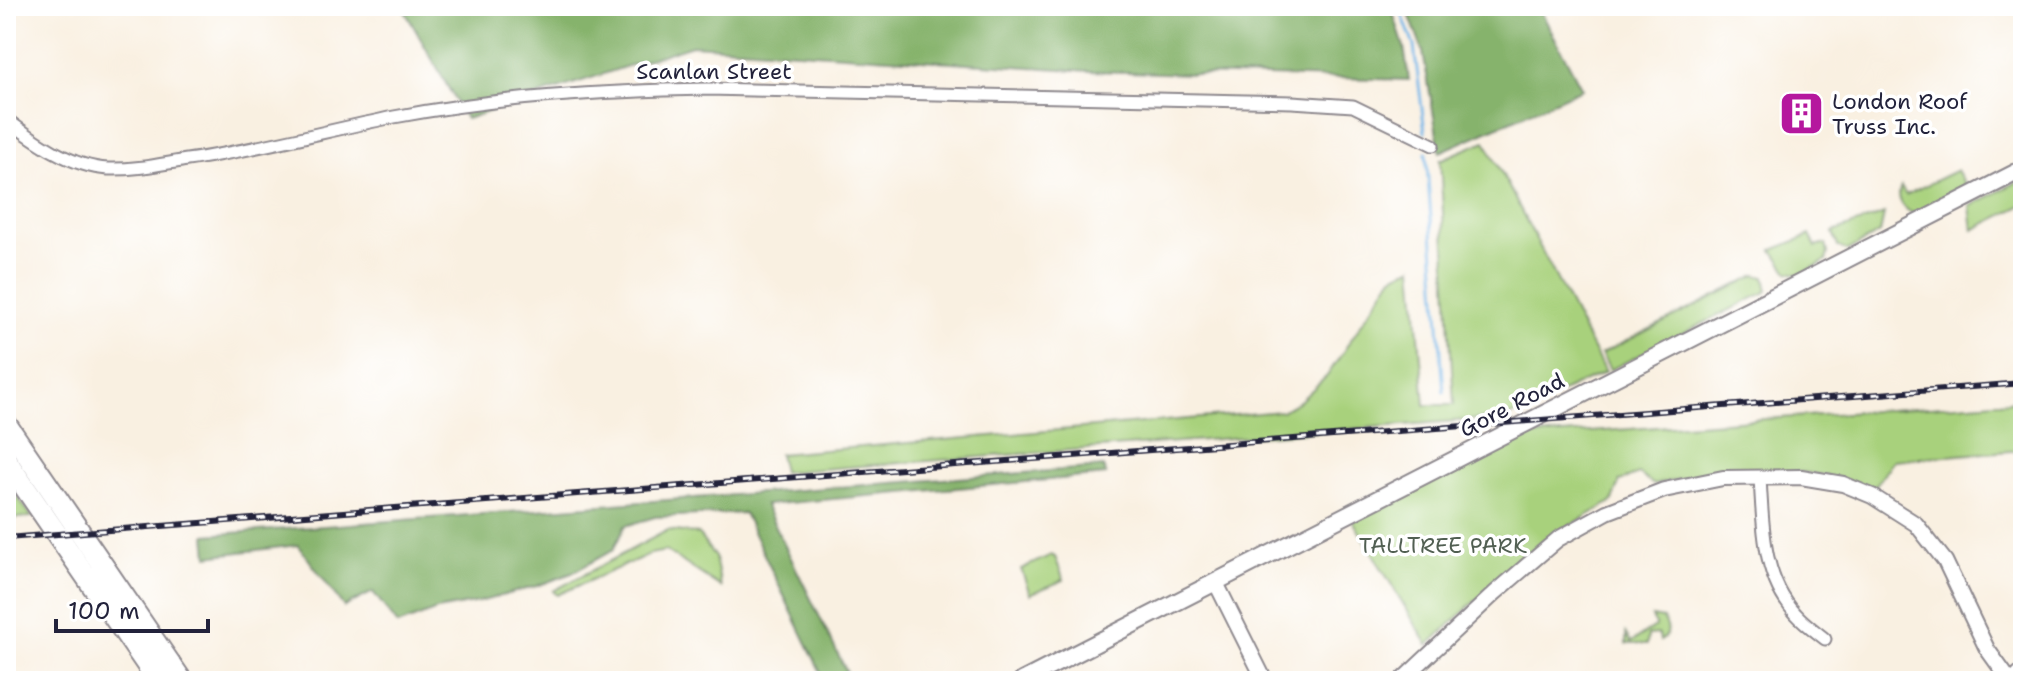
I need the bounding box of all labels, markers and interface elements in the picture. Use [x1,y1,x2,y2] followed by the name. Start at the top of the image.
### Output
[636,57,792,86] street label: Scanlan Street
[1832,87,1968,141] place label: London Roof Truss Inc.
[1777,90,1825,138] building icon: London Roof Truss Inc.
[1455,366,1569,444] street label: Gore Road
[1359,531,1527,560] park label: TALLTREE PARK
[56,583,208,633] scale bar
[68,595,140,627] text: 100 m

